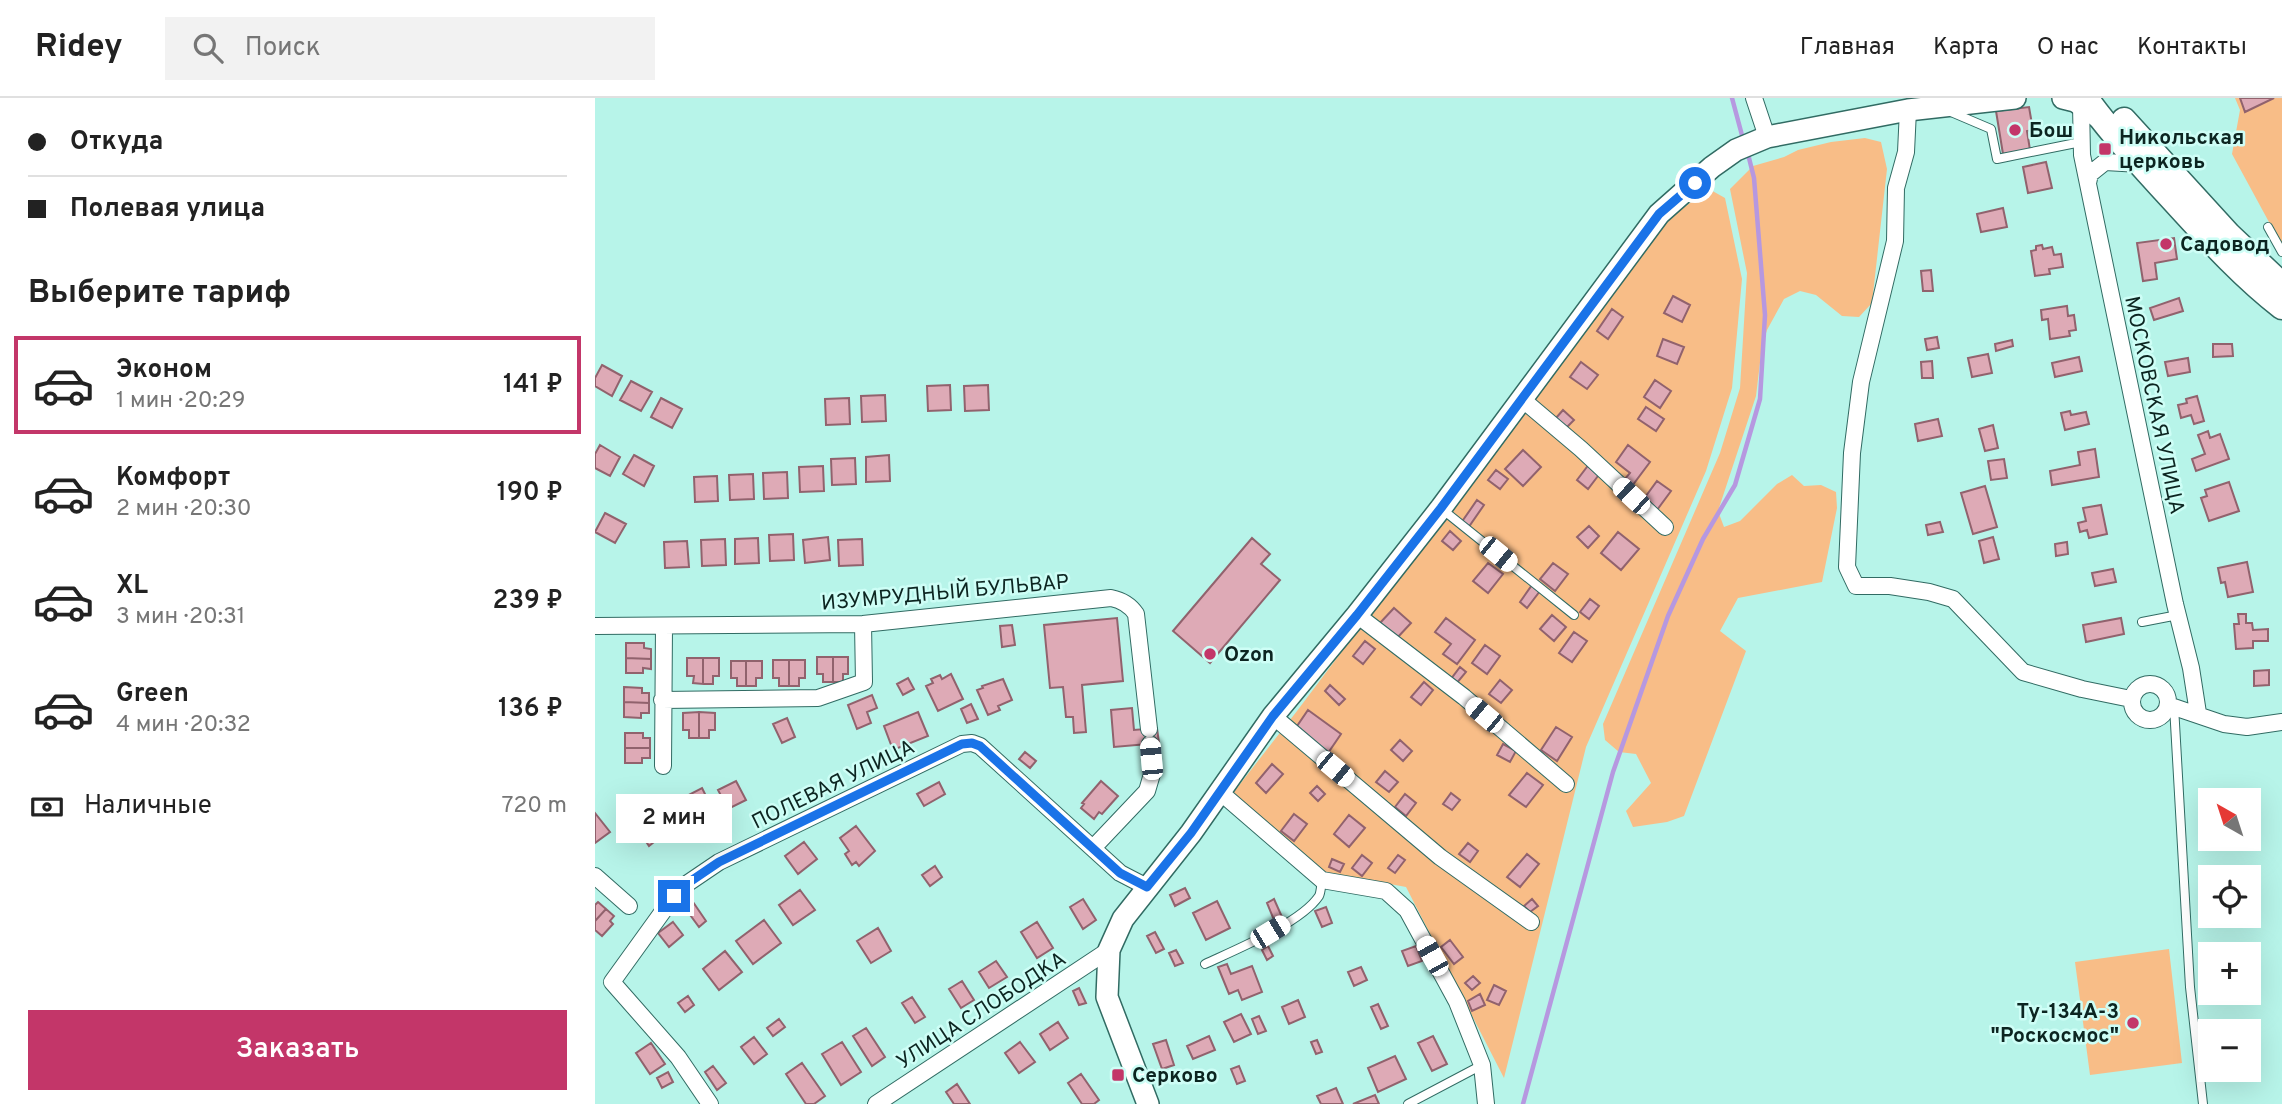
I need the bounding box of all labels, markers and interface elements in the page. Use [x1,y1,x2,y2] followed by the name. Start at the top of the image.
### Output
[165,17,655,80] search box
[35,27,123,69] text: Ridey
[189,29,227,67] icon: search
[245,32,321,65] text: Поиск
[1800,33,1895,63] text: Главная
[1933,33,1999,63] text: Карта
[2037,33,2099,63] text: О нас
[2137,33,2247,63] text: Контакты
[2029,118,2073,145] place label: Бош
[2007,122,2023,138] marker: Бош
[2119,125,2244,176] place label: Никольская церковь
[70,126,163,159] text: Откуда
[2097,141,2113,157] marker: Никольская церковь
[1679,167,1711,199] route start
[70,193,265,226] text: Полевая улица
[2180,232,2270,259] place label: Садовод
[2158,236,2174,252] marker: Садовод
[28,274,291,314] text: Выберите тариф
[2117,294,2190,517] street label: МОСКОВСКАЯ УЛИЦА
[32,354,95,417] icon: car
[116,354,212,387] text: Эконом
[503,369,563,402] text: 141 ₽
[116,387,246,416] text: 1 мин · 20:29
[32,462,95,525] icon: car
[116,462,230,495] text: Комфорт
[1609,474,1654,518] car
[497,477,563,510] text: 190 ₽
[116,495,252,524] text: 2 мин · 20:30
[1476,533,1521,575] car
[820,568,1070,618] street label: ИЗУМРУДНЫЙ БУЛЬВАР
[32,570,95,633] icon: car
[116,570,148,603] text: XL
[493,585,563,618] text: 239 ₽
[116,603,245,632] text: 3 мин · 20:31
[1224,642,1274,669] place label: Ozon
[1202,646,1218,662] marker: Ozon
[32,678,95,741] icon: car
[116,678,189,711] text: Green
[498,693,563,726] text: 136 ₽
[1462,693,1507,737] car
[116,711,251,740] text: 4 мин · 20:32
[748,734,920,836] street label: ПОЛЕВАЯ УЛИЦА
[1139,737,1164,781] car
[1313,747,1358,791] car
[28,788,66,826] icon: cash
[2198,788,2261,850] north arrow
[2198,788,2261,1082] map controls
[84,790,212,823] text: Наличные
[502,792,567,821] text: 720 m
[616,794,732,844] callout: 2 мин
[642,804,706,833] text: 2 мин
[2198,865,2261,928] button: locate
[658,880,690,912] route end
[1247,912,1294,952] car
[1413,933,1452,979] car
[2198,942,2261,1005] button: +
[892,946,1072,1076] street label: УЛИЦА СЛОБОДКА
[1991,999,2119,1050] place label: Ту-134А-3 "Роскосмос"
[28,1010,567,1090] button: Заказать
[2125,1015,2141,1031] marker: Ту-134А-3 "Роскосмос"
[2198,1019,2261,1082] button: −
[1132,1063,1218,1090] place label: Серково
[1110,1067,1126,1083] marker: Серково

